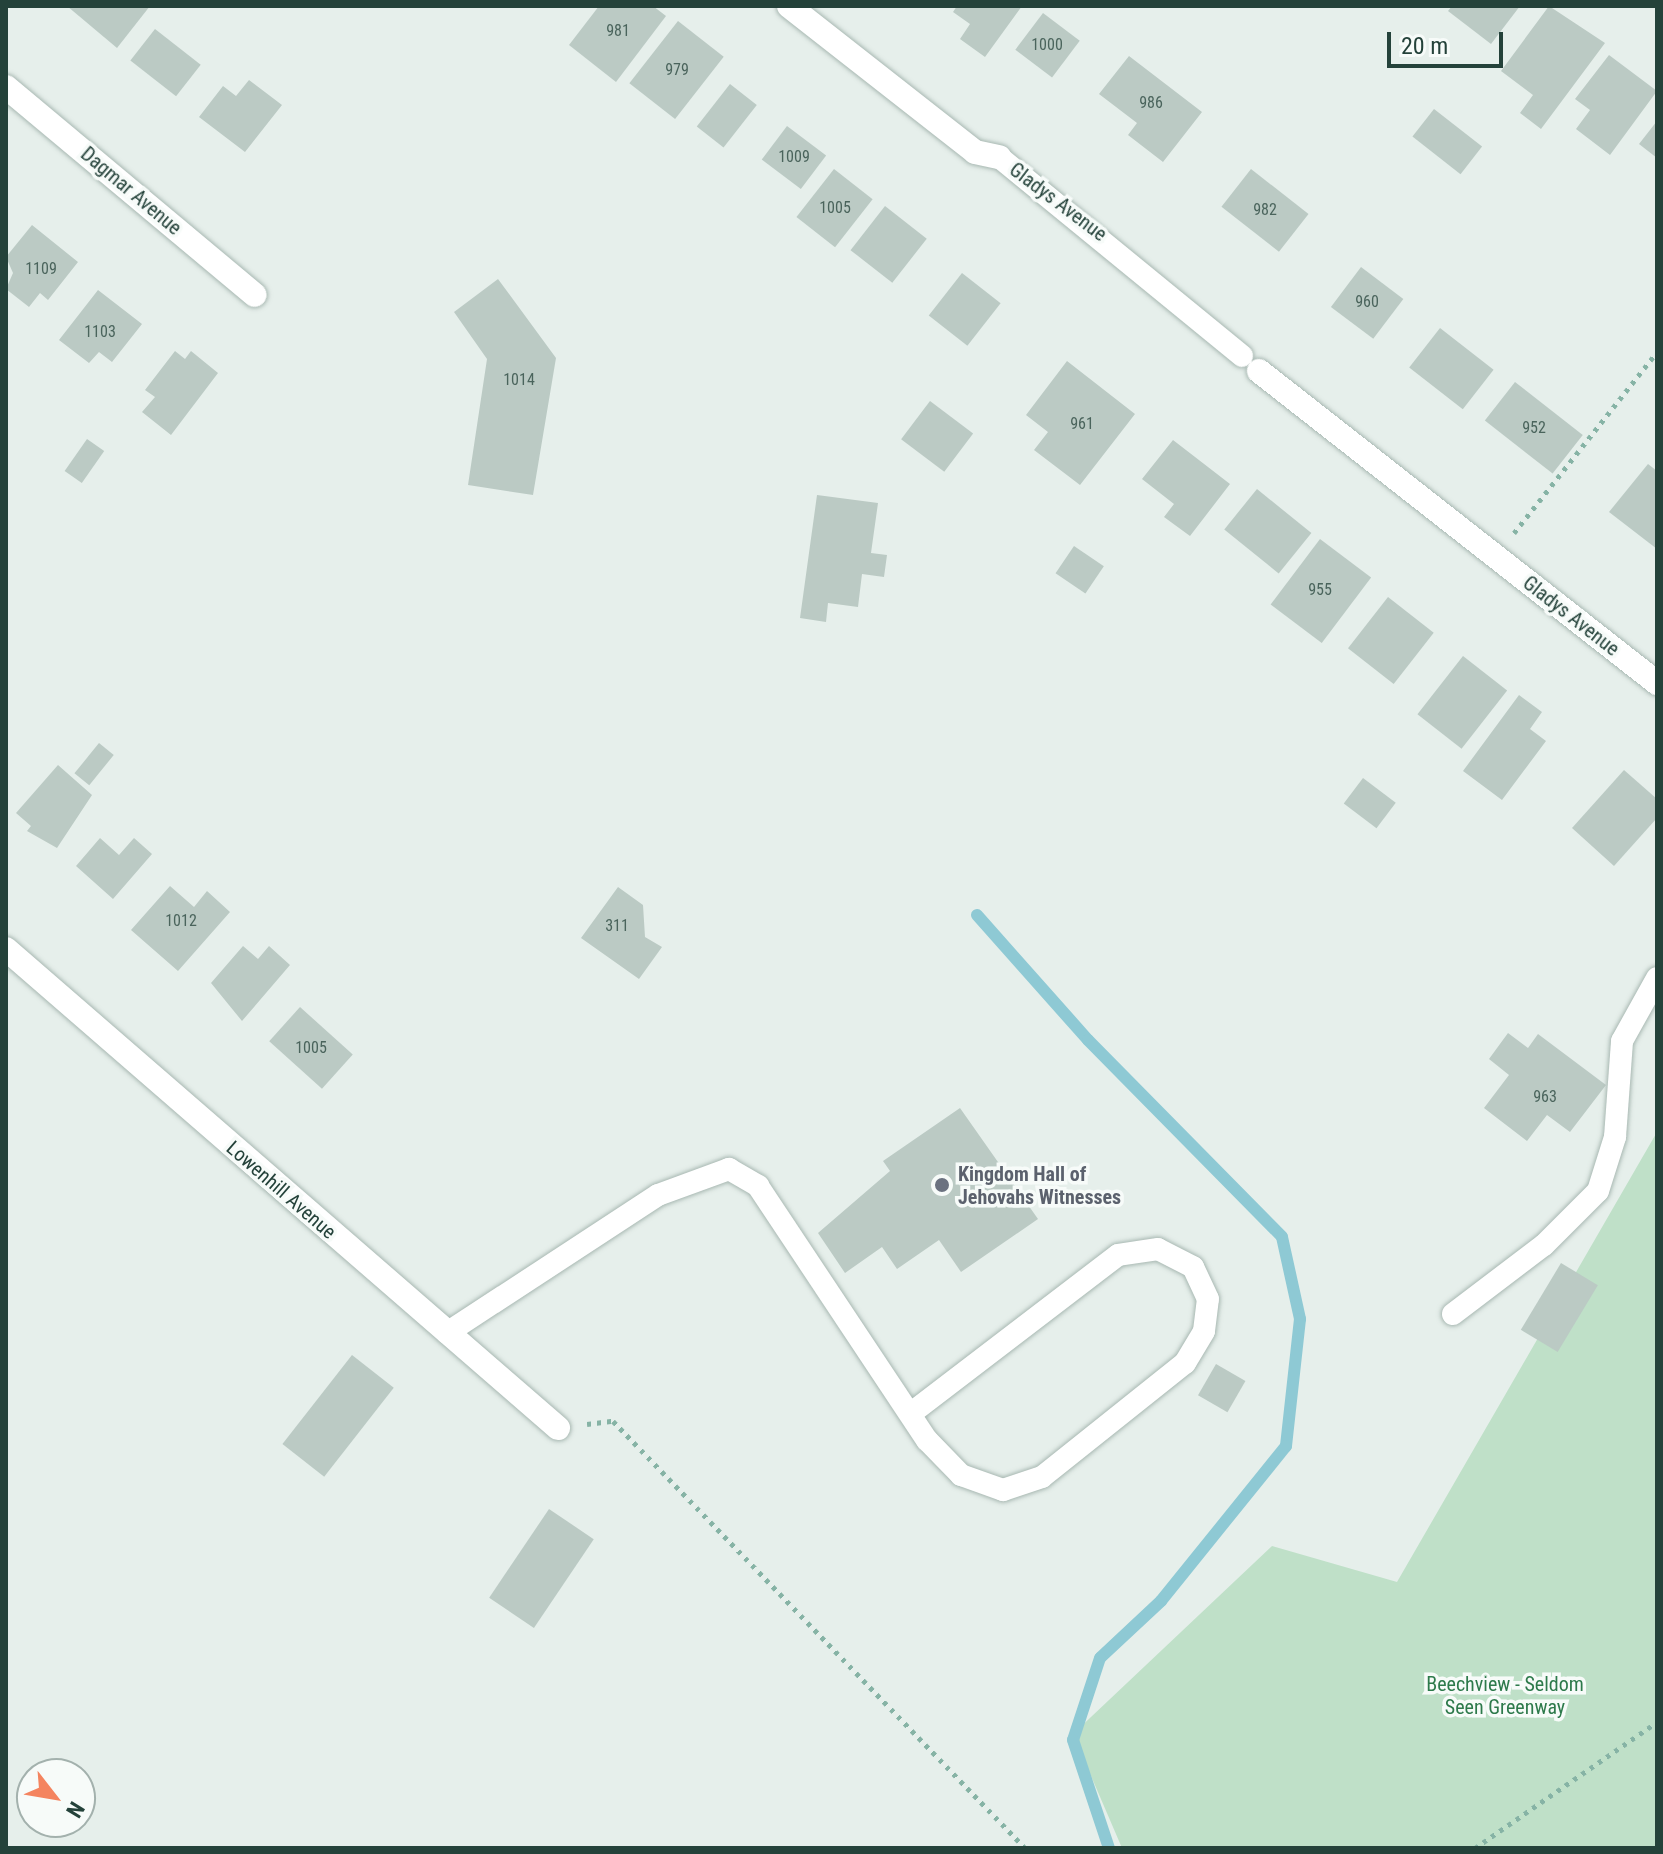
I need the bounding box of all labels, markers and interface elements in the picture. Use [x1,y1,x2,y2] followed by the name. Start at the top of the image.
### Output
[1391,16,1507,66] scale bar
[606,21,630,41] house number: 981
[1401,32,1448,60] text: 20 m
[1031,35,1063,55] house number: 1000
[665,60,689,80] house number: 979
[1139,93,1163,113] house number: 986
[76,142,186,240] street label: Dagmar Avenue
[778,147,810,167] house number: 1009
[1005,158,1111,246] street label: Gladys Avenue
[819,198,851,218] house number: 1005
[1253,200,1277,220] house number: 982
[25,259,57,279] house number: 1109
[1355,292,1379,312] house number: 960
[84,322,116,342] house number: 1103
[503,370,535,390] house number: 1014
[1070,414,1094,434] house number: 961
[1522,418,1546,438] house number: 952
[1518,571,1624,661] street label: Gladys Avenue
[1308,580,1332,600] house number: 955
[165,911,197,931] house number: 1012
[605,916,629,936] house number: 311
[295,1038,327,1058] house number: 1005
[1533,1087,1557,1107] house number: 963
[221,1136,341,1244] street label: Lowenhill Avenue
[958,1162,1121,1209] place label: Kingdom Hall of Jehovahs Witnesses
[933,1176,951,1194] marker: Kingdom Hall of Jehovahs Witnesses
[1426,1672,1584,1719] park label: Beechview - Seldom Seen Greenway
[16,1758,96,1838] north arrow
[61,1797,89,1822] text: N

